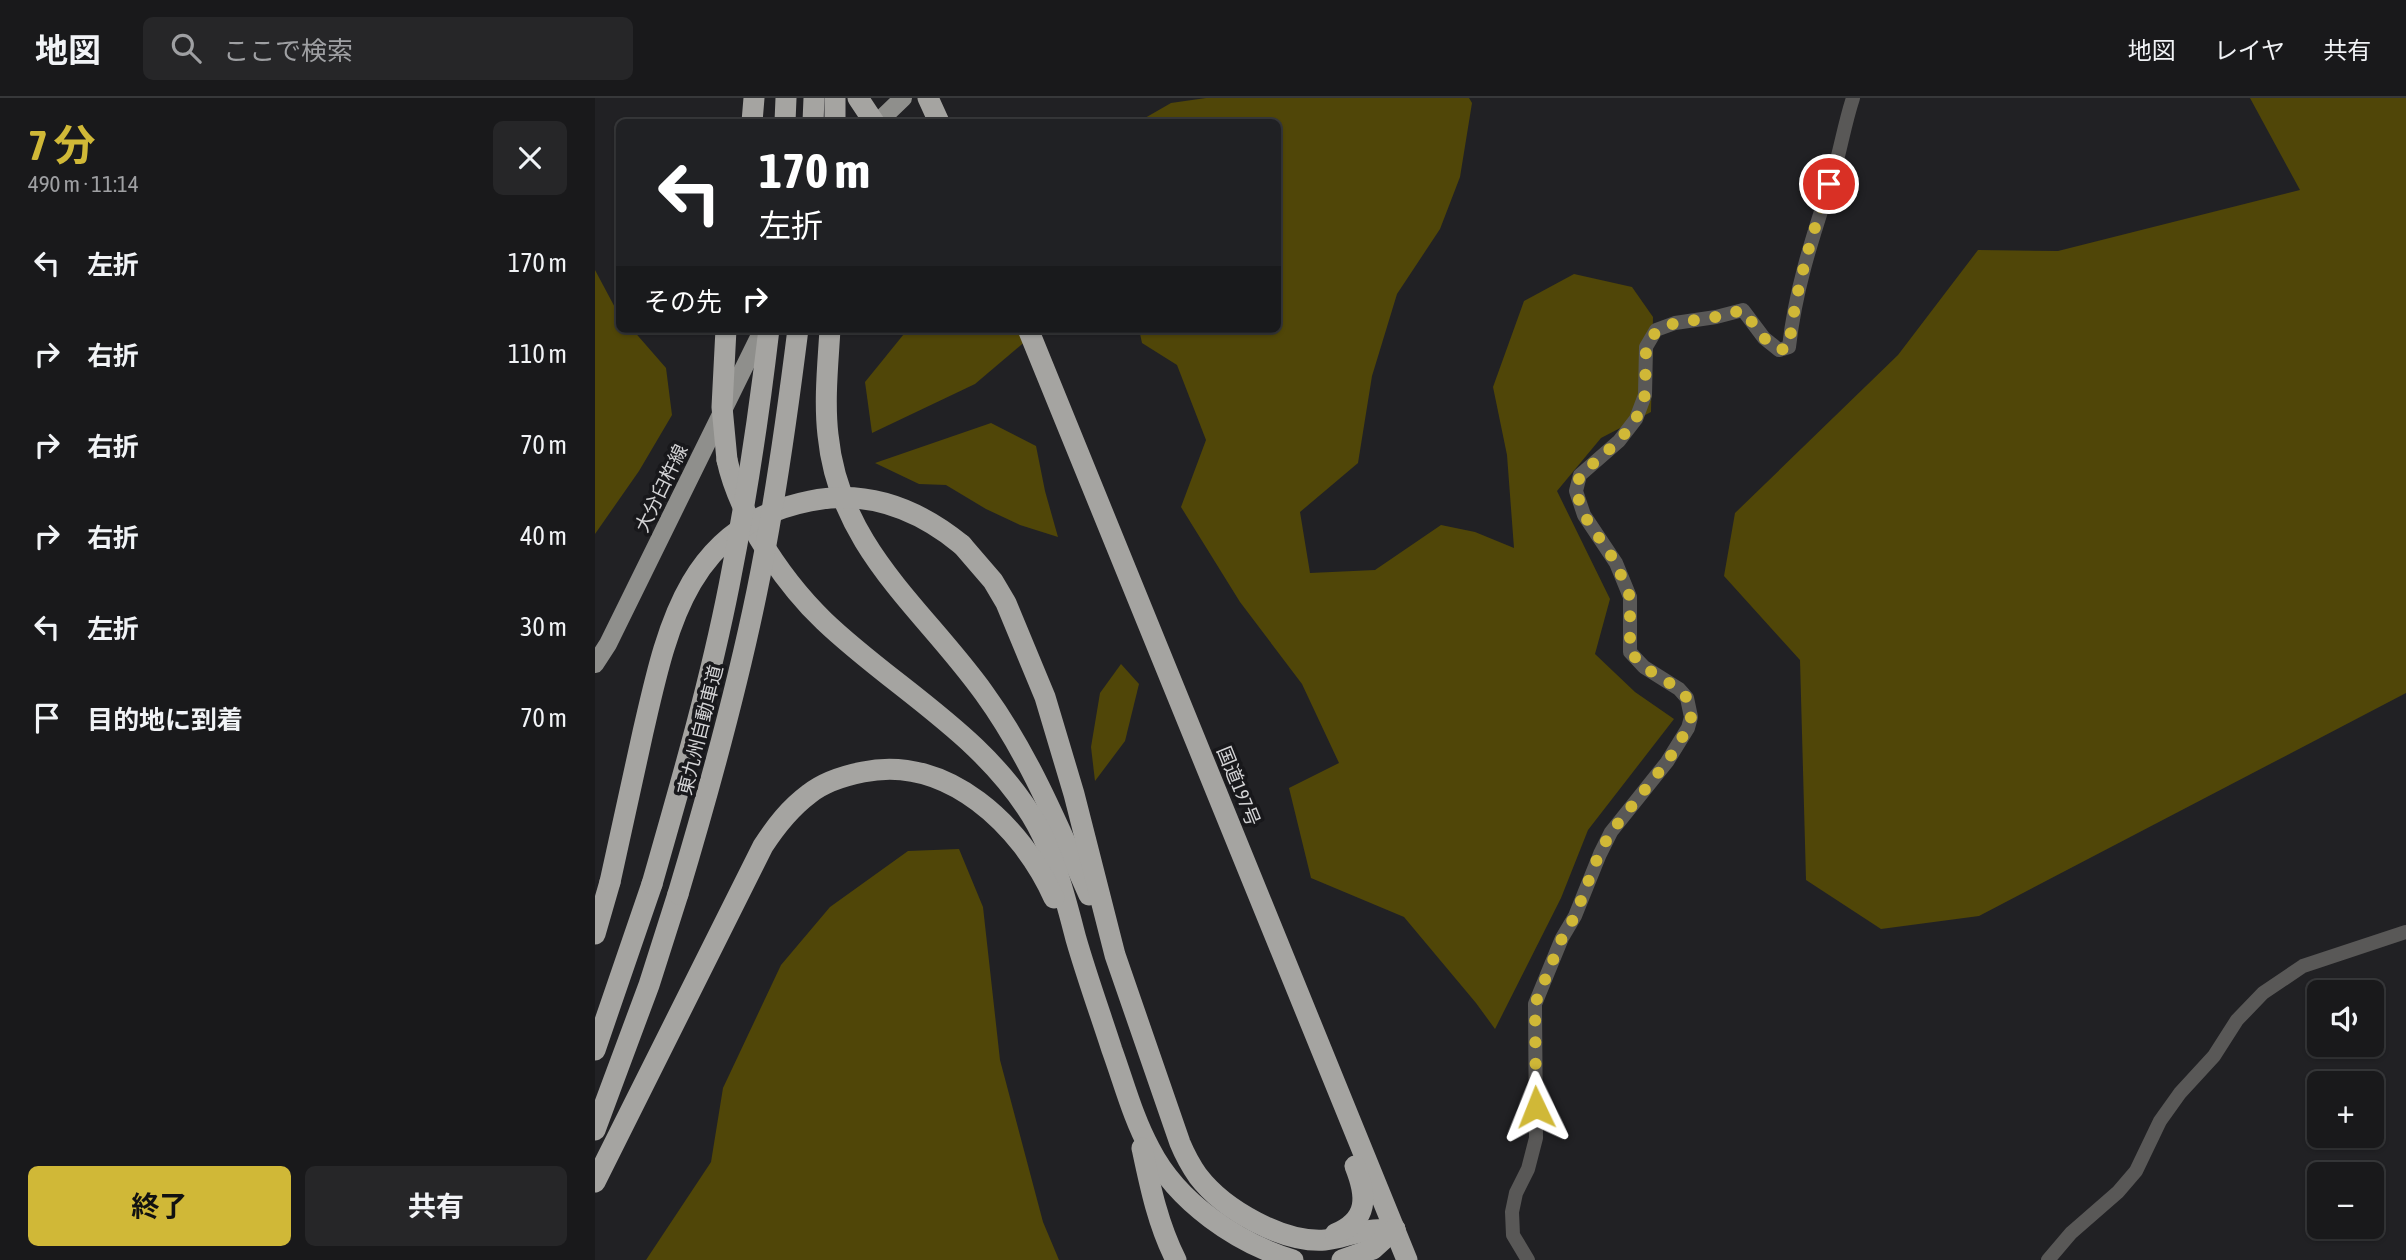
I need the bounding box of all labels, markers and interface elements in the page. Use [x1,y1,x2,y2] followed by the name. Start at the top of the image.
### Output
[143,17,633,80] search box
[167,29,205,67] icon: search
[35,31,101,69] text: 地図
[223,36,353,66] text: ここで検索
[2128,37,2176,64] text: 地図
[2214,37,2285,64] text: レイヤ
[2323,37,2371,64] text: 共有
[28,121,96,169] text: 7 分
[493,121,567,195] button: close
[759,142,870,198] text: 170 m
[644,147,735,238] icon: left
[1799,154,1859,214] pin
[1810,165,1848,203] icon: arrive
[28,171,139,197] text: 490 m · 11:14
[759,207,823,244] text: 左折
[28,244,66,282] icon: left
[508,248,567,278] text: 170 m
[87,250,139,280] text: 左折
[736,280,774,318] icon: right
[644,287,722,317] text: その先
[28,335,66,373] icon: right
[508,339,567,369] text: 110 m
[87,341,139,371] text: 右折
[28,426,66,464] icon: right
[520,430,567,460] text: 70 m
[87,432,139,462] text: 右折
[630,440,692,536] street label: 大分臼杵線
[28,517,66,555] icon: right
[520,521,567,551] text: 40 m
[87,523,139,553] text: 右折
[28,608,66,646] icon: left
[520,612,567,642] text: 30 m
[87,614,139,644] text: 左折
[673,663,727,797] street label: 東九州自動車道
[28,699,66,737] icon: arrive
[520,703,567,733] text: 70 m
[87,705,243,735] text: 目的地に到着
[1213,743,1265,829] street label: 国道197号
[2307,980,2384,1239] map controls
[2307,980,2384,1057] button: sound
[1499,1070,1573,1144] position arrow
[2307,1071,2384,1148] button: +
[2307,1162,2384,1239] button: −
[28,1166,291,1246] button: 終了
[305,1166,567,1246] button: 共有

